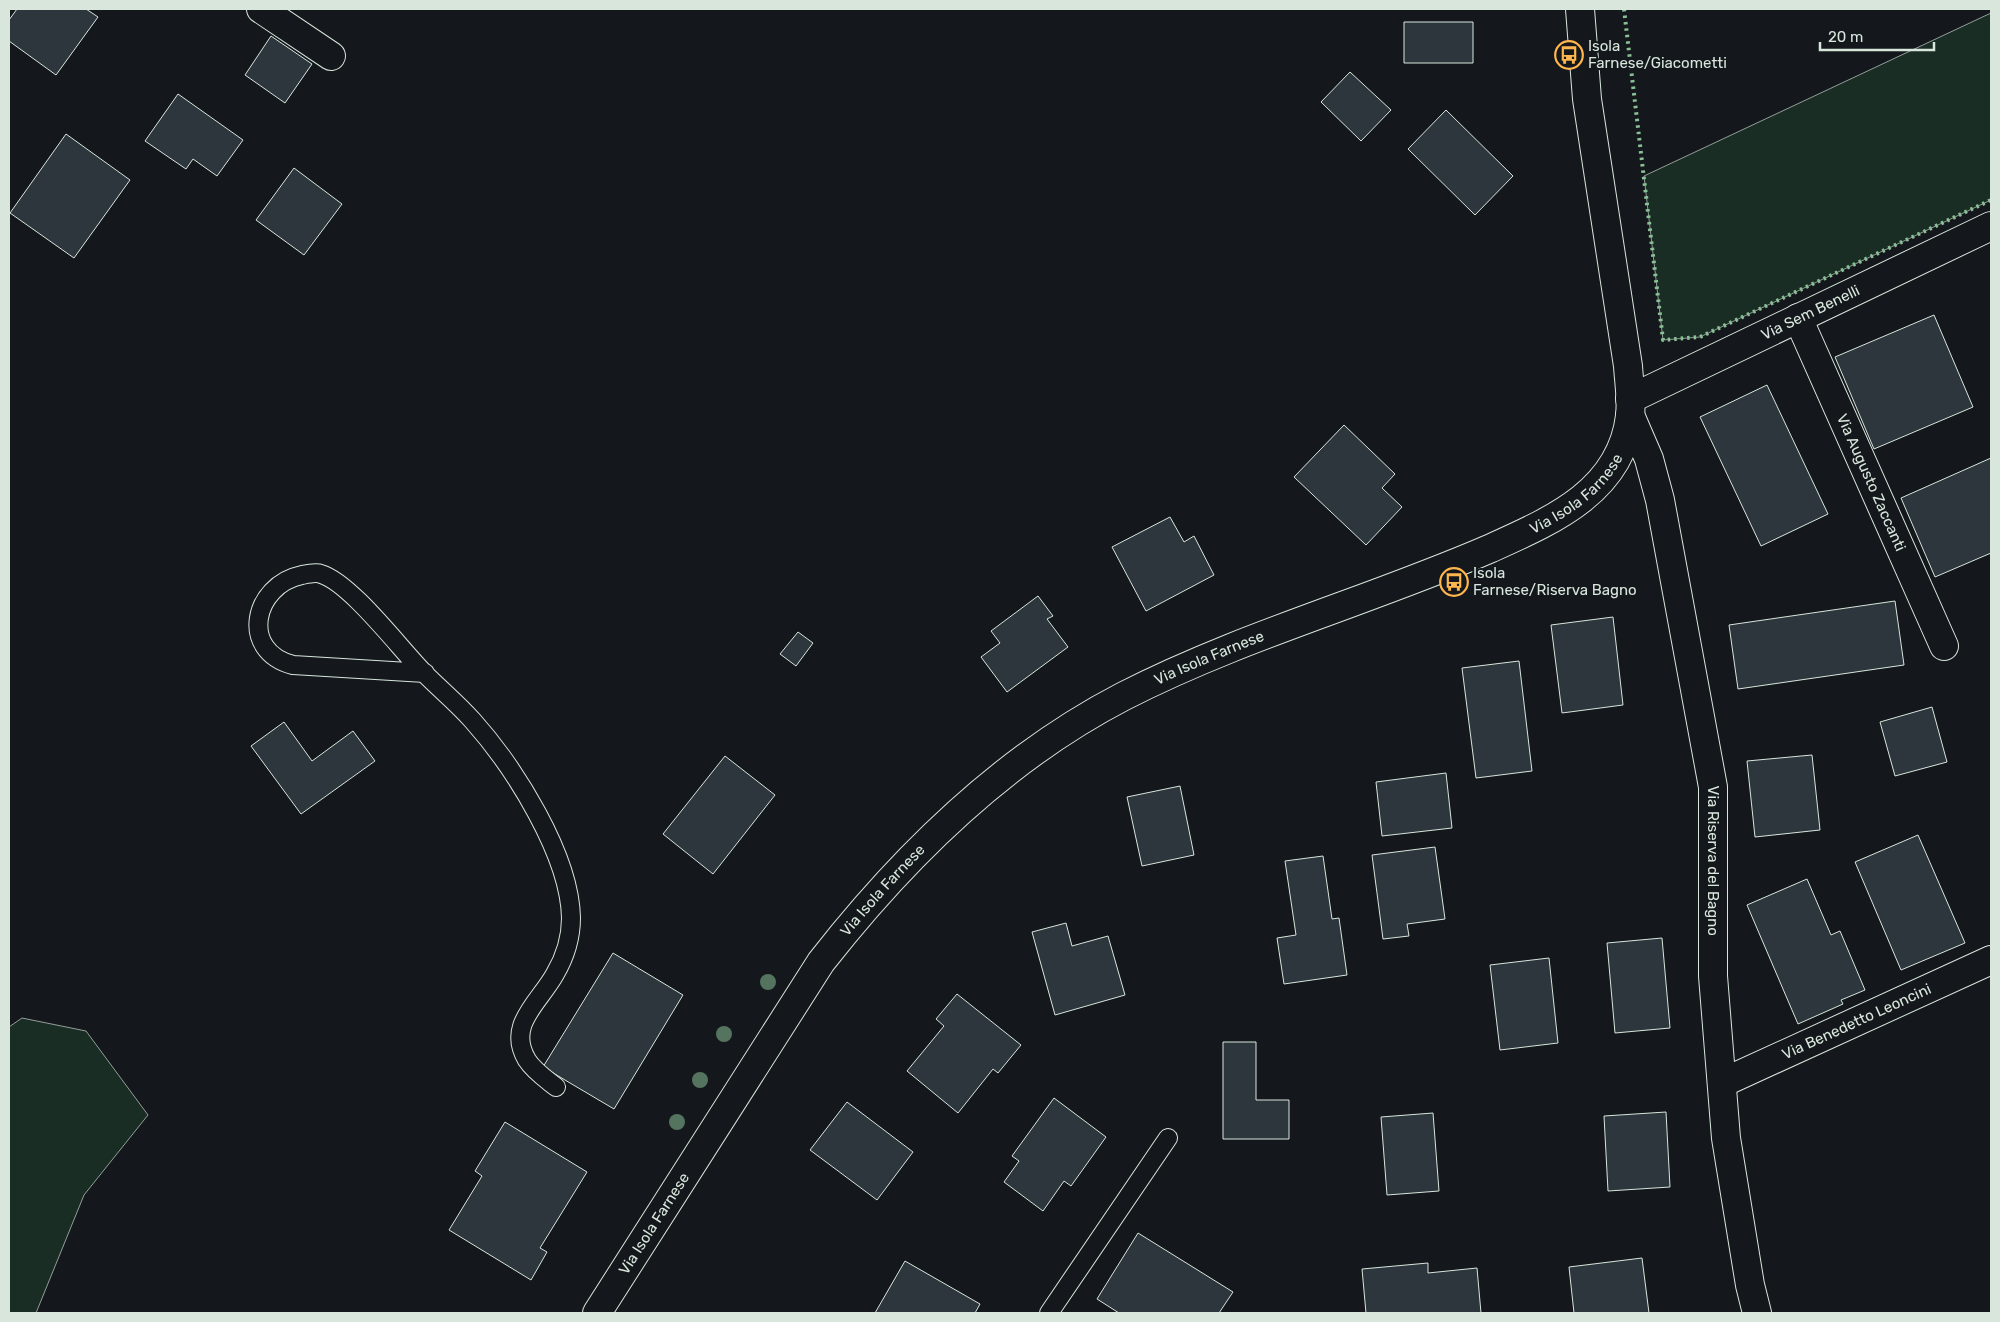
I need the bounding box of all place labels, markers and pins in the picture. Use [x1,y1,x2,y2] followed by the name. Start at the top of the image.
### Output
[1588,37,1727,72] place label: Isola Farnese/Giacometti
[1554,40,1584,70] bus stop icon: Isola Farnese/Giacometti
[1473,564,1637,599] place label: Isola Farnese/Riserva Bagno
[1439,567,1469,597] bus stop icon: Isola Farnese/Riserva Bagno

